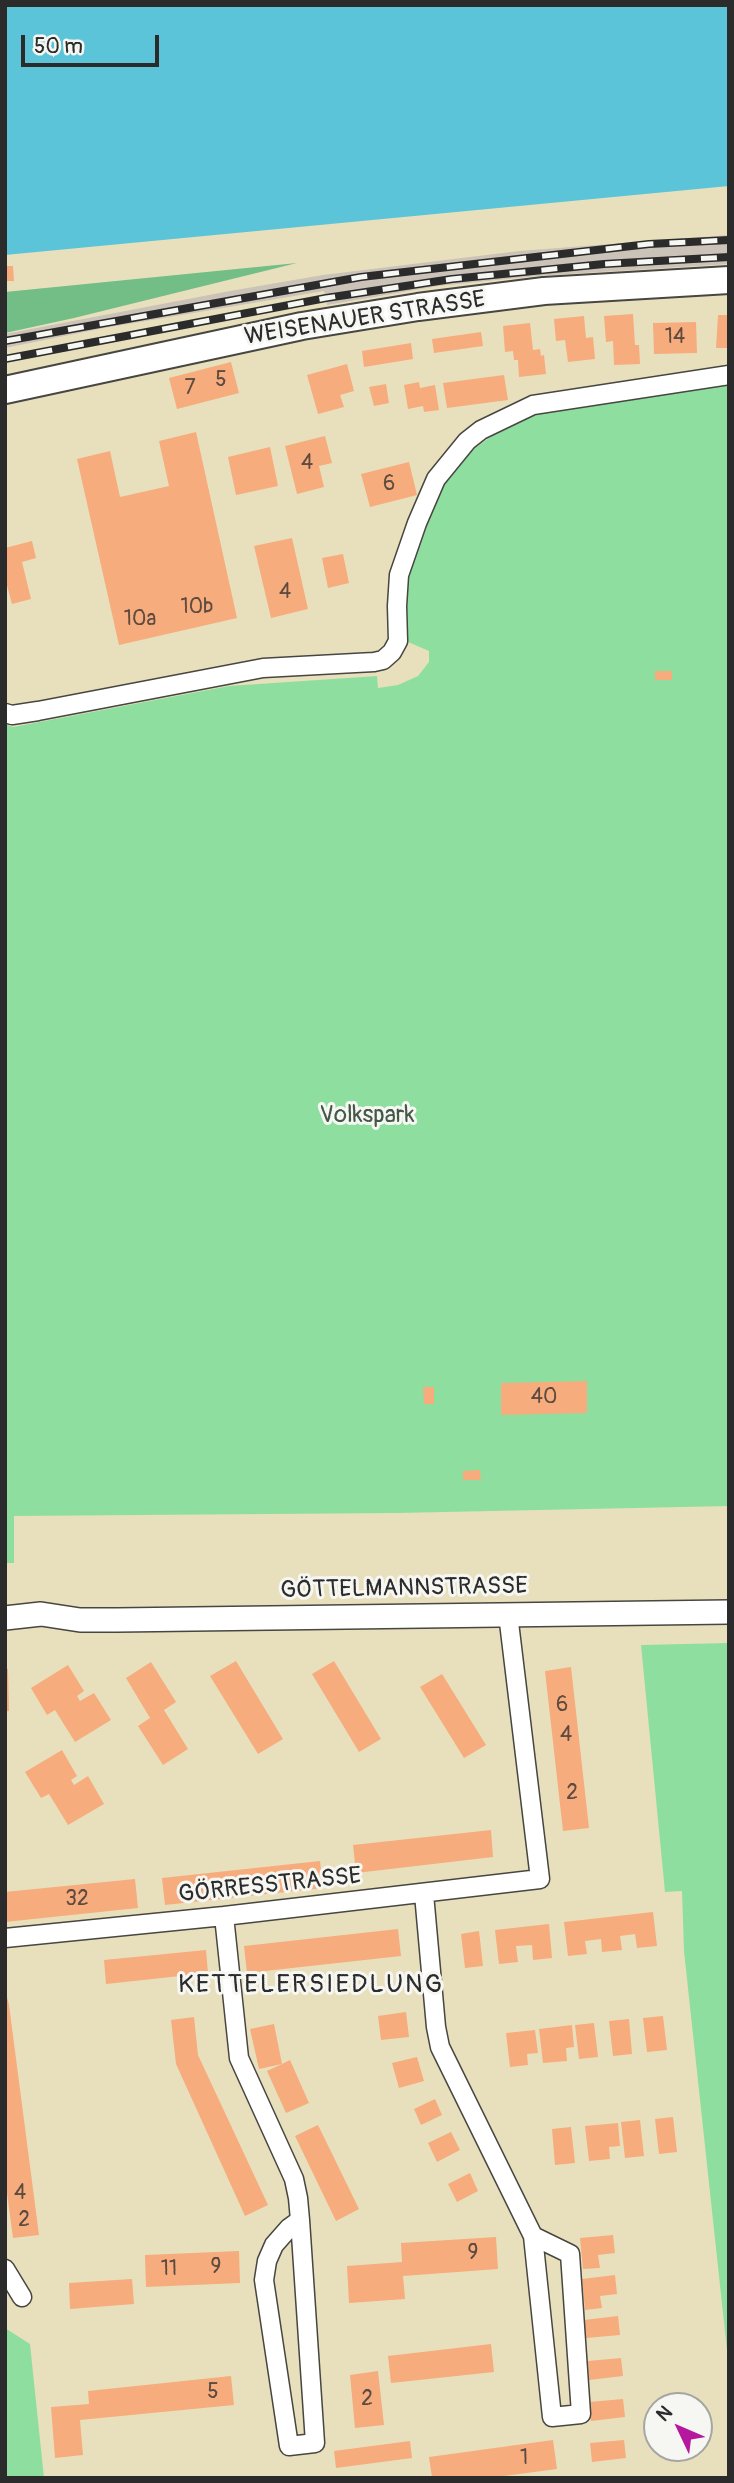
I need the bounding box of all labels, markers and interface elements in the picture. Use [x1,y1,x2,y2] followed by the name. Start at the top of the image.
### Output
[24,21,163,65] scale bar
[34,33,83,60] text: 50 m
[243,286,487,352] street label: WEISENAUER STRASSE
[665,325,685,351] house number: 14
[215,368,227,394] house number: 5
[184,376,196,402] house number: 7
[301,451,313,477] house number: 4
[383,472,395,498] house number: 6
[279,580,291,606] house number: 4
[181,595,213,621] house number: 10b
[124,607,156,633] house number: 10a
[320,1102,414,1130] park label: Volkspark
[531,1385,557,1411] house number: 40
[280,1572,528,1606] street label: GÖTTELMANNSTRASSE
[556,1693,568,1719] house number: 6
[560,1723,572,1749] house number: 4
[566,1781,578,1807] house number: 2
[177,1862,363,1910] street label: GÖRRESSTRASSE
[65,1887,89,1913] house number: 32
[180,1969,442,2001] district label: KETTELERSIEDLUNG
[14,2181,26,2207] house number: 4
[18,2208,30,2234] house number: 2
[468,2241,478,2267] house number: 9
[211,2255,221,2281] house number: 9
[161,2257,177,2283] house number: 11
[207,2380,219,2406] house number: 5
[361,2387,373,2413] house number: 2
[643,2392,713,2462] north arrow
[651,2401,677,2427] text: N
[520,2446,528,2472] house number: 1

